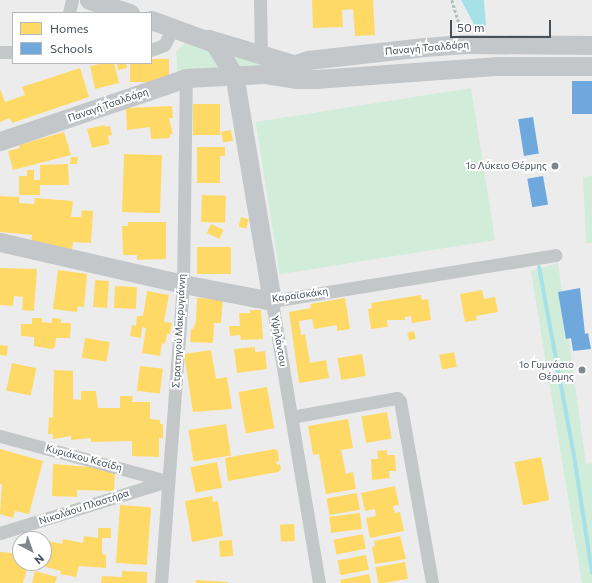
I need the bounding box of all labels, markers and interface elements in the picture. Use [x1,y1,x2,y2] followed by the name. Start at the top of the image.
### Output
[12,12,152,64] legend
[452,12,553,38] scale bar
[457,20,485,34] text: 50 m
[50,21,88,35] text: Homes
[384,38,470,58] street label: Παναγή Τσαλδάρη
[50,41,93,55] text: Schools
[66,86,150,124] street label: Παναγή Τσαλδάρη
[466,160,547,172] place label: 1ο Λύκειο Θέρμης
[550,161,560,171] marker: 1ο Λύκειο Θέρμης
[170,274,188,388] street label: Στρατηγού Μακρυγιάννη
[271,285,329,305] street label: Καραϊσκάκη
[269,315,289,367] street label: Υψηλάντου
[519,358,574,382] place label: 1ο Γυμνάσιο Θέρμης
[577,365,587,375] marker: 1ο Γυμνάσιο Θέρμης
[45,442,123,474] street label: Κυριάκου Κεσίδη
[37,487,131,527] street label: Νικολάου Πλαστήρα
[12,531,52,571] north arrow
[32,552,47,567] text: N

